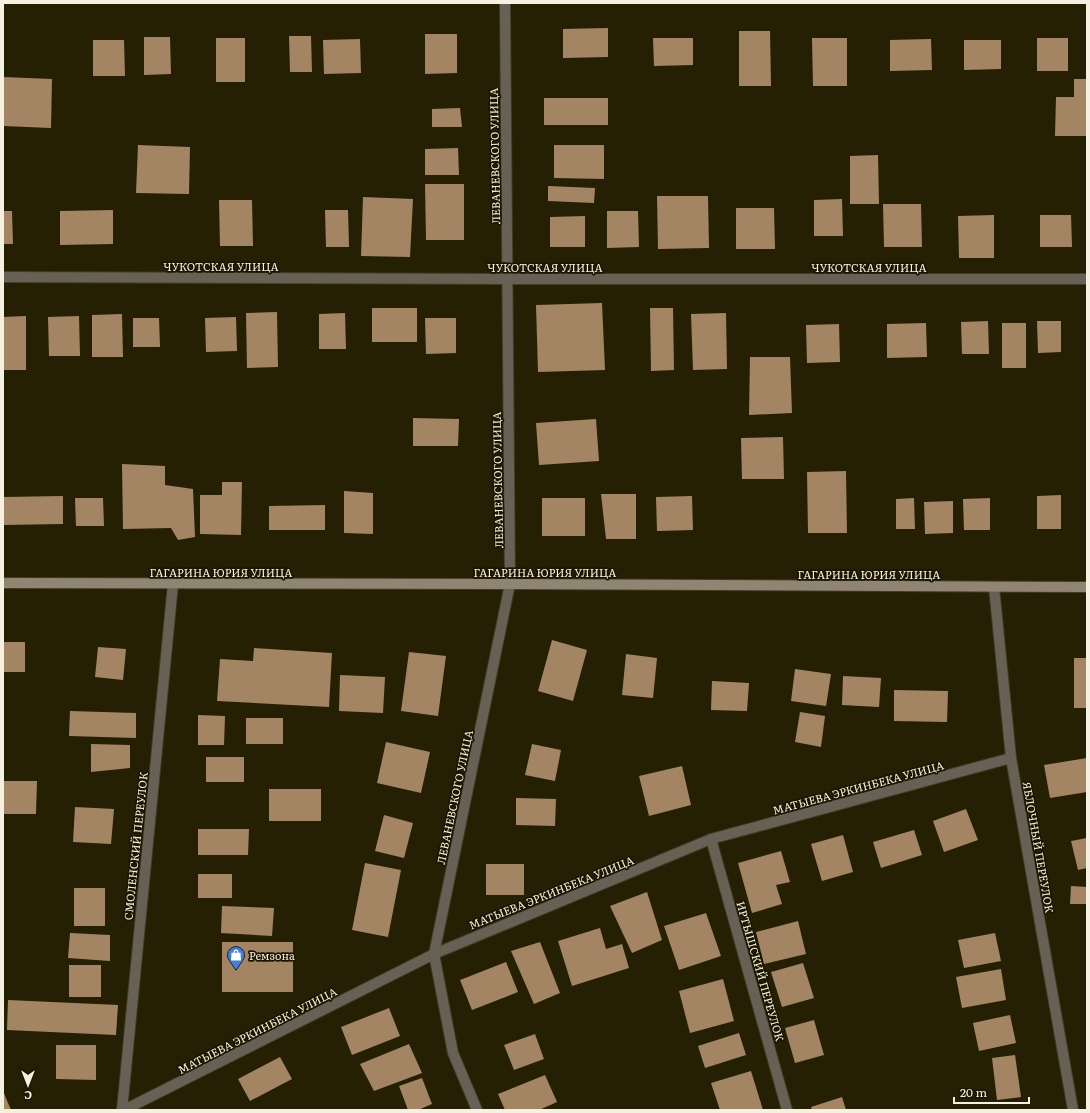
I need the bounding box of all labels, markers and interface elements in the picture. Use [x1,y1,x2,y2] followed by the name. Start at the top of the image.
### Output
[485,88,503,224] street label: ЛЕВАНЕВСКОГО УЛИЦА
[163,258,279,274] street label: ЧУКОТСКАЯ УЛИЦА
[487,259,603,275] street label: ЧУКОТСКАЯ УЛИЦА
[811,259,927,275] street label: ЧУКОТСКАЯ УЛИЦА
[488,412,506,548] street label: ЛЕВАНЕВСКОГО УЛИЦА
[150,564,292,580] street label: ГАГАРИНА ЮРИЯ УЛИЦА
[474,564,616,580] street label: ГАГАРИНА ЮРИЯ УЛИЦА
[798,566,940,582] street label: ГАГАРИНА ЮРИЯ УЛИЦА
[432,728,476,866] street label: ЛЕВАНЕВСКОГО УЛИЦА
[771,756,945,818] street label: МАТЫЕВА ЭРКИНБЕКА УЛИЦА
[119,771,151,921] street label: СМОЛЕНСКИЙ ПЕРЕУЛОК
[1020,780,1058,914] street label: ЯБЛОЧНЫЙ ПЕРЕУЛОК
[466,852,636,932] street label: МАТЫЕВА ЭРКИНБЕКА УЛИЦА
[733,899,789,1043] street label: ИРТЫШСКИЙ ПЕРЕУЛОК
[226,945,246,970] shop icon: Ремзона
[249,947,295,963] place label: Ремзона
[175,983,339,1077] street label: МАТЫЕВА ЭРКИНБЕКА УЛИЦА
[8,1065,48,1105] north arrow
[954,1079,1029,1105] scale bar
[960,1083,987,1101] text: 20 m
[24,1088,32,1104] text: С

